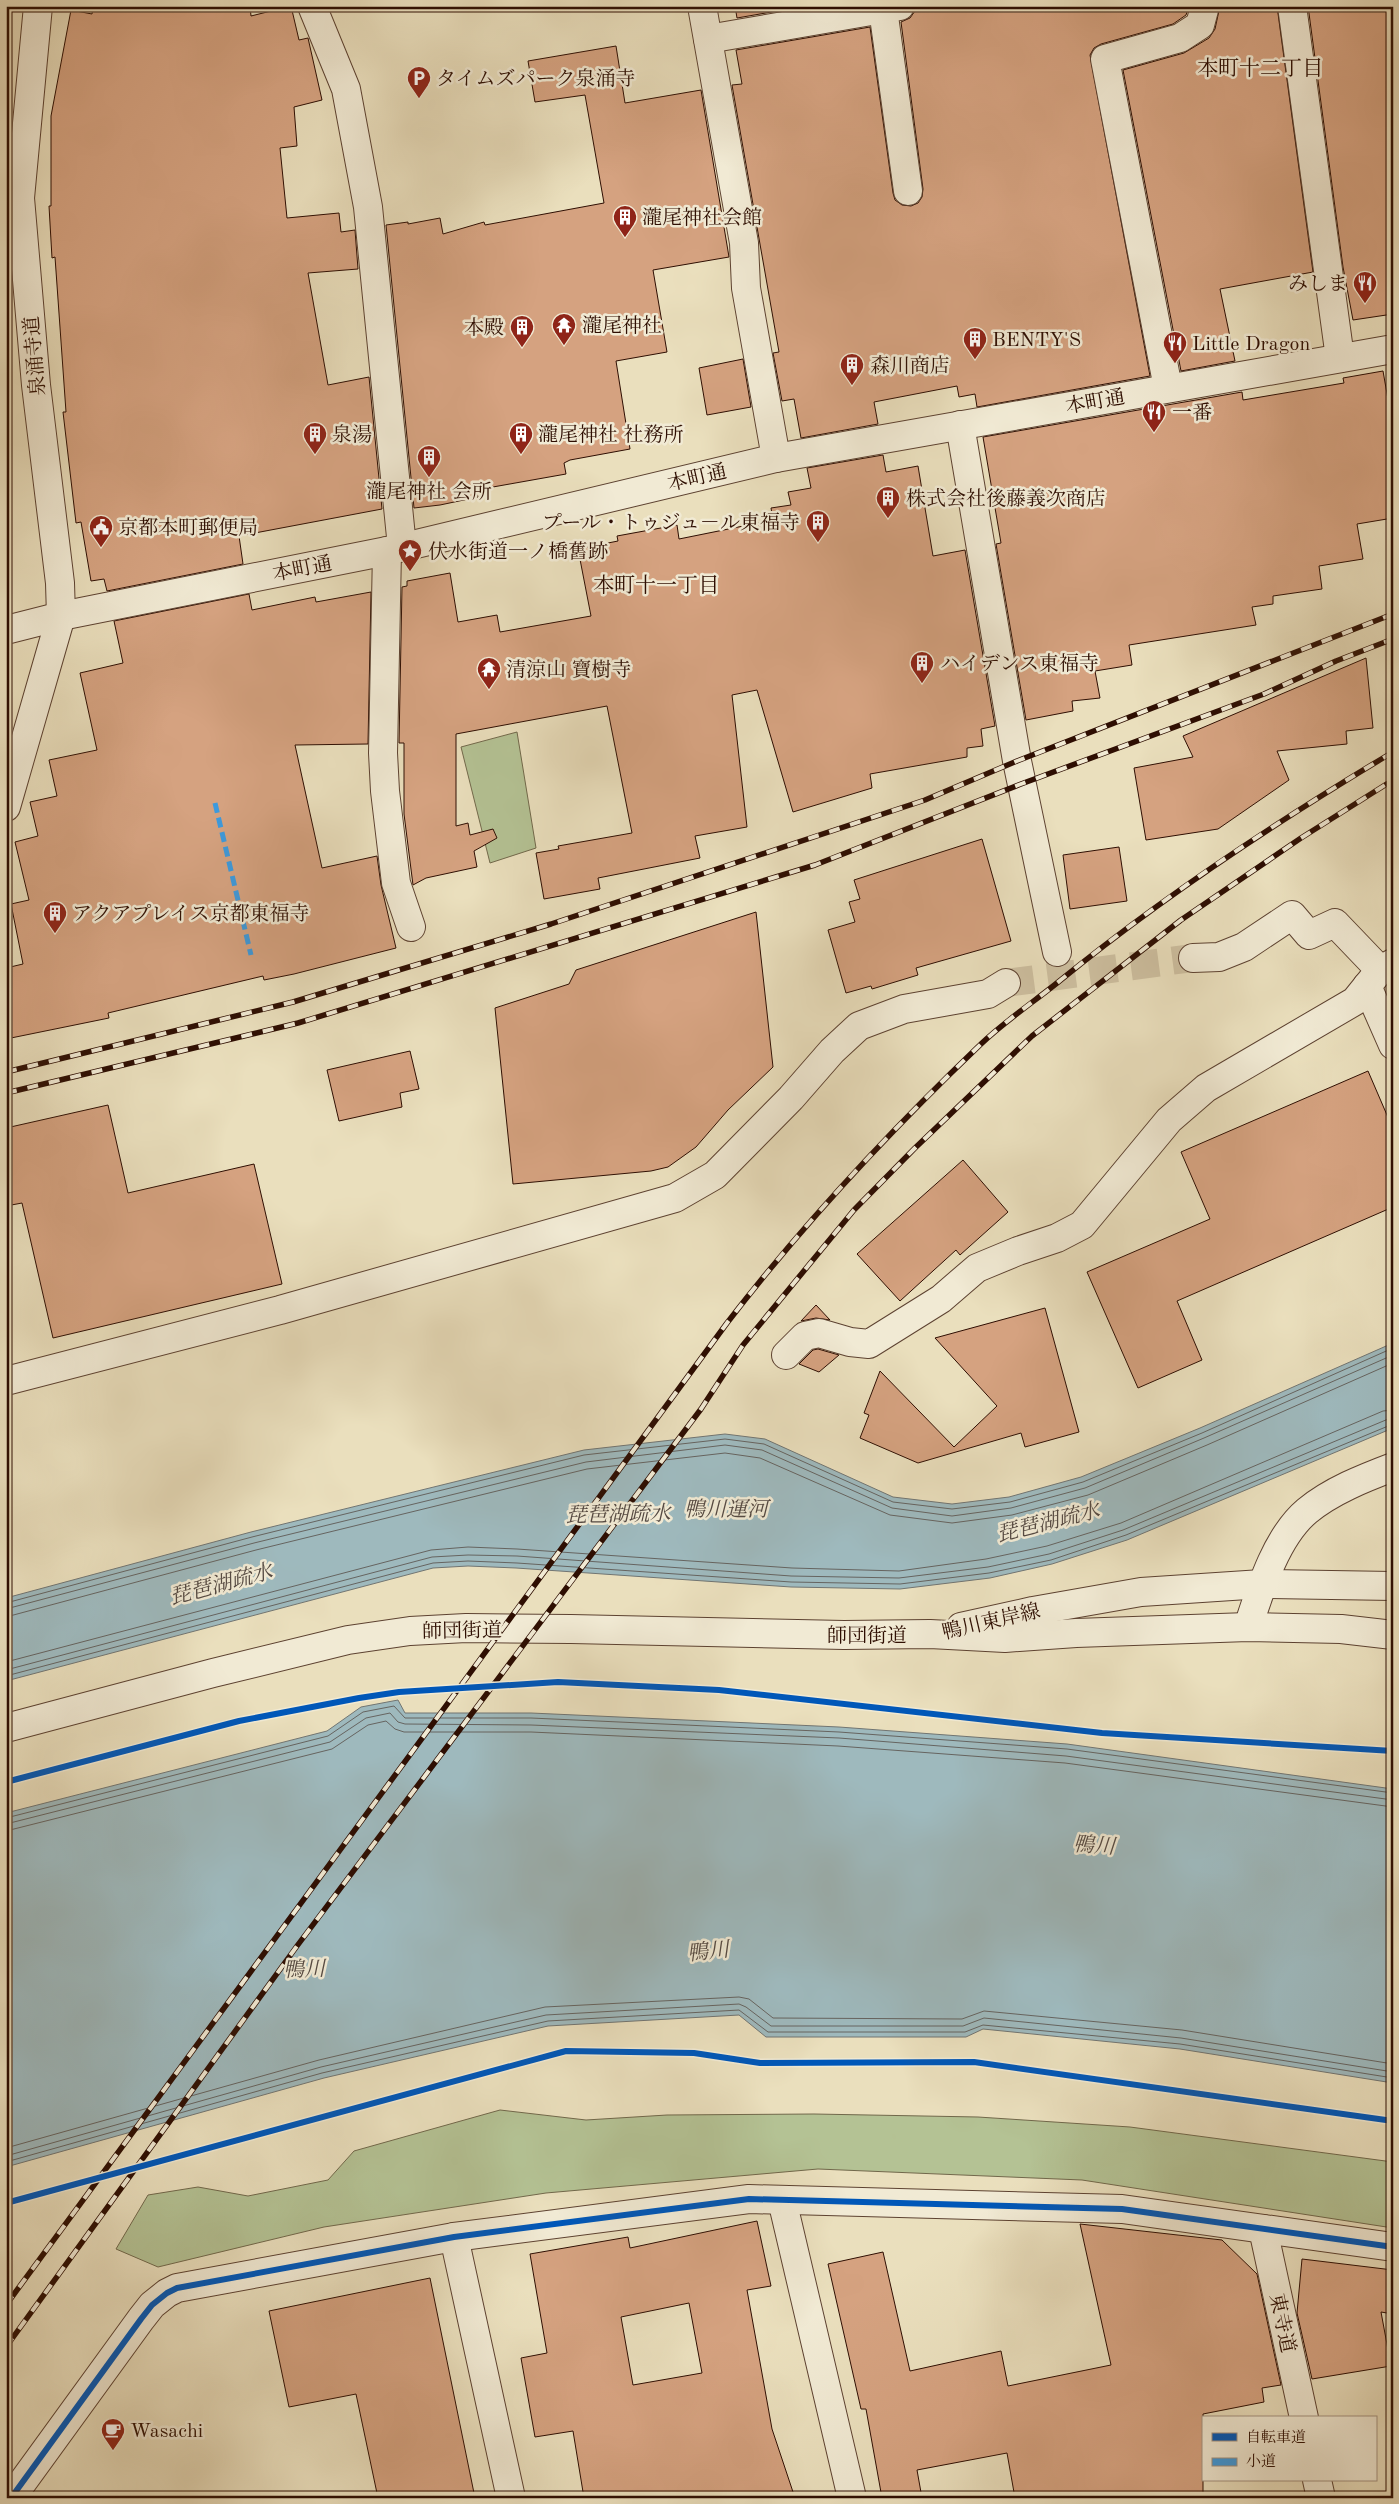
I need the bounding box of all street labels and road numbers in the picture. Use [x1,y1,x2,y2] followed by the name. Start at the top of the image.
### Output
[21,315,49,397] street label: 泉涌寺道
[1064,386,1127,418] street label: 本町通
[666,461,729,495] street label: 本町通
[271,552,334,586] street label: 本町通
[940,1600,1042,1644] street label: 鴨川東岸線
[422,1619,502,1643] street label: 師団街道
[827,1625,907,1647] street label: 師団街道
[1265,2292,1299,2355] street label: 東寺道

